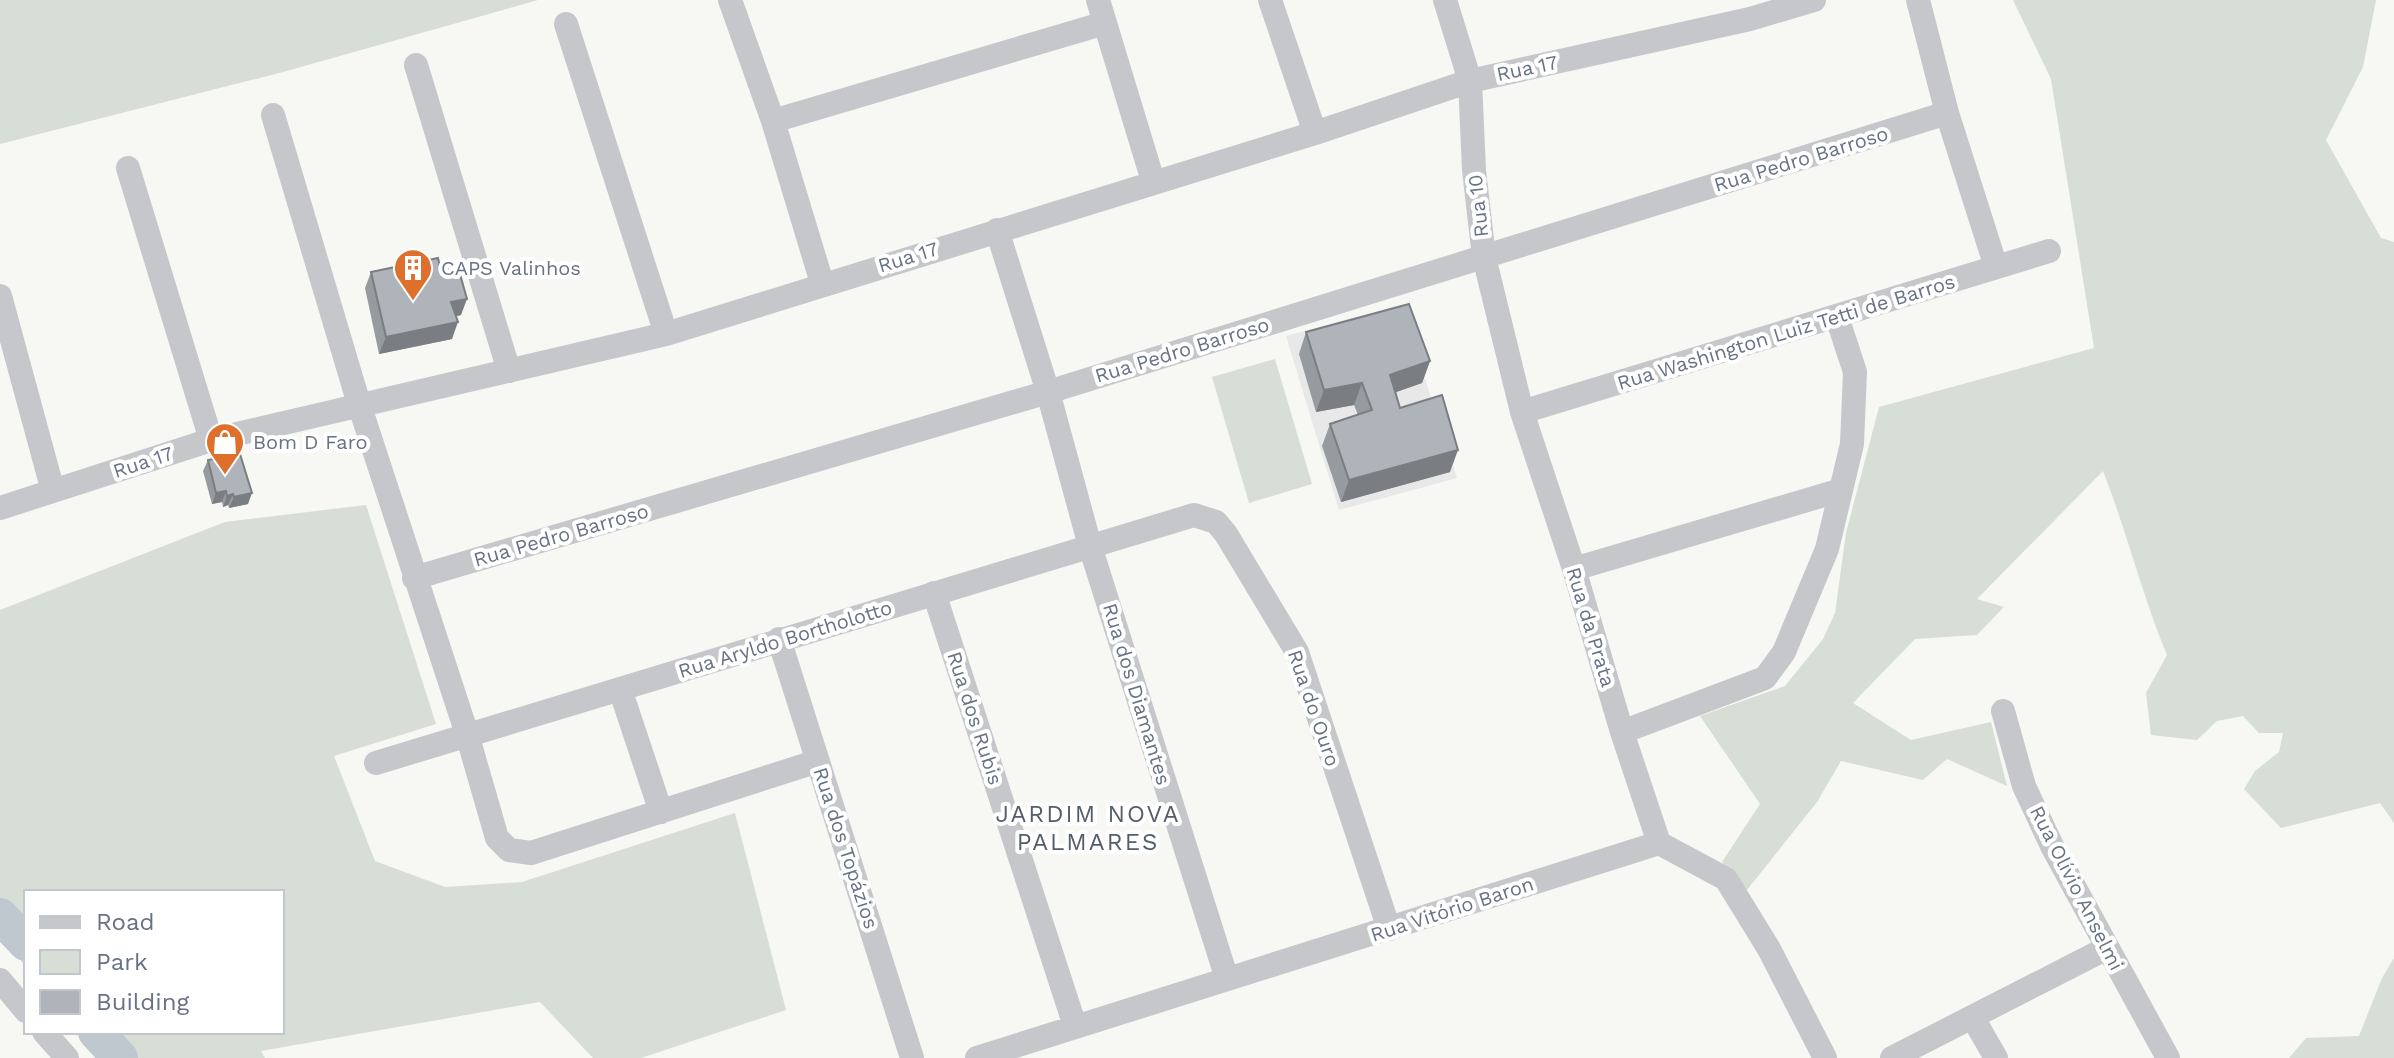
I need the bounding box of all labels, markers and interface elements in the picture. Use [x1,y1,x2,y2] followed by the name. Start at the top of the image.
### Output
[1494,50,1560,86] street label: Rua 17
[1711,121,1891,197] street label: Rua Pedro Barroso
[1463,173,1493,239] street label: Rua 10
[875,236,941,278] street label: Rua 17
[392,247,434,302] building icon: CAPS Valinhos
[441,256,581,280] place label: CAPS Valinhos
[1614,269,1958,395] street label: Rua Washington Luiz Tetti de Barros
[1092,312,1272,388] street label: Rua Pedro Barroso
[204,421,246,476] shop icon: Bom D Faro
[253,430,368,454] place label: Bom D Faro
[110,441,176,483] street label: Rua 17
[471,499,651,571] street label: Rua Pedro Barroso
[1561,564,1621,690] street label: Rua da Prata
[675,595,895,683] street label: Rua Aryldo Bortholotto
[1098,600,1176,788] street label: Rua dos Diamantes
[1283,647,1345,769] street label: Rua do Ouro
[942,648,1008,788] street label: Rua dos Rubis
[809,764,883,932] street label: Rua dos Topázios
[995,800,1181,856] district label: JARDIM NOVA PALMARES
[2025,802,2129,974] street label: Rua Olívio Anselmi
[1367,871,1537,947] street label: Rua Vitório Baron
[24,890,284,1034] legend
[96,908,155,936] text: Road
[96,948,148,976] text: Park
[96,988,189,1016] text: Building

